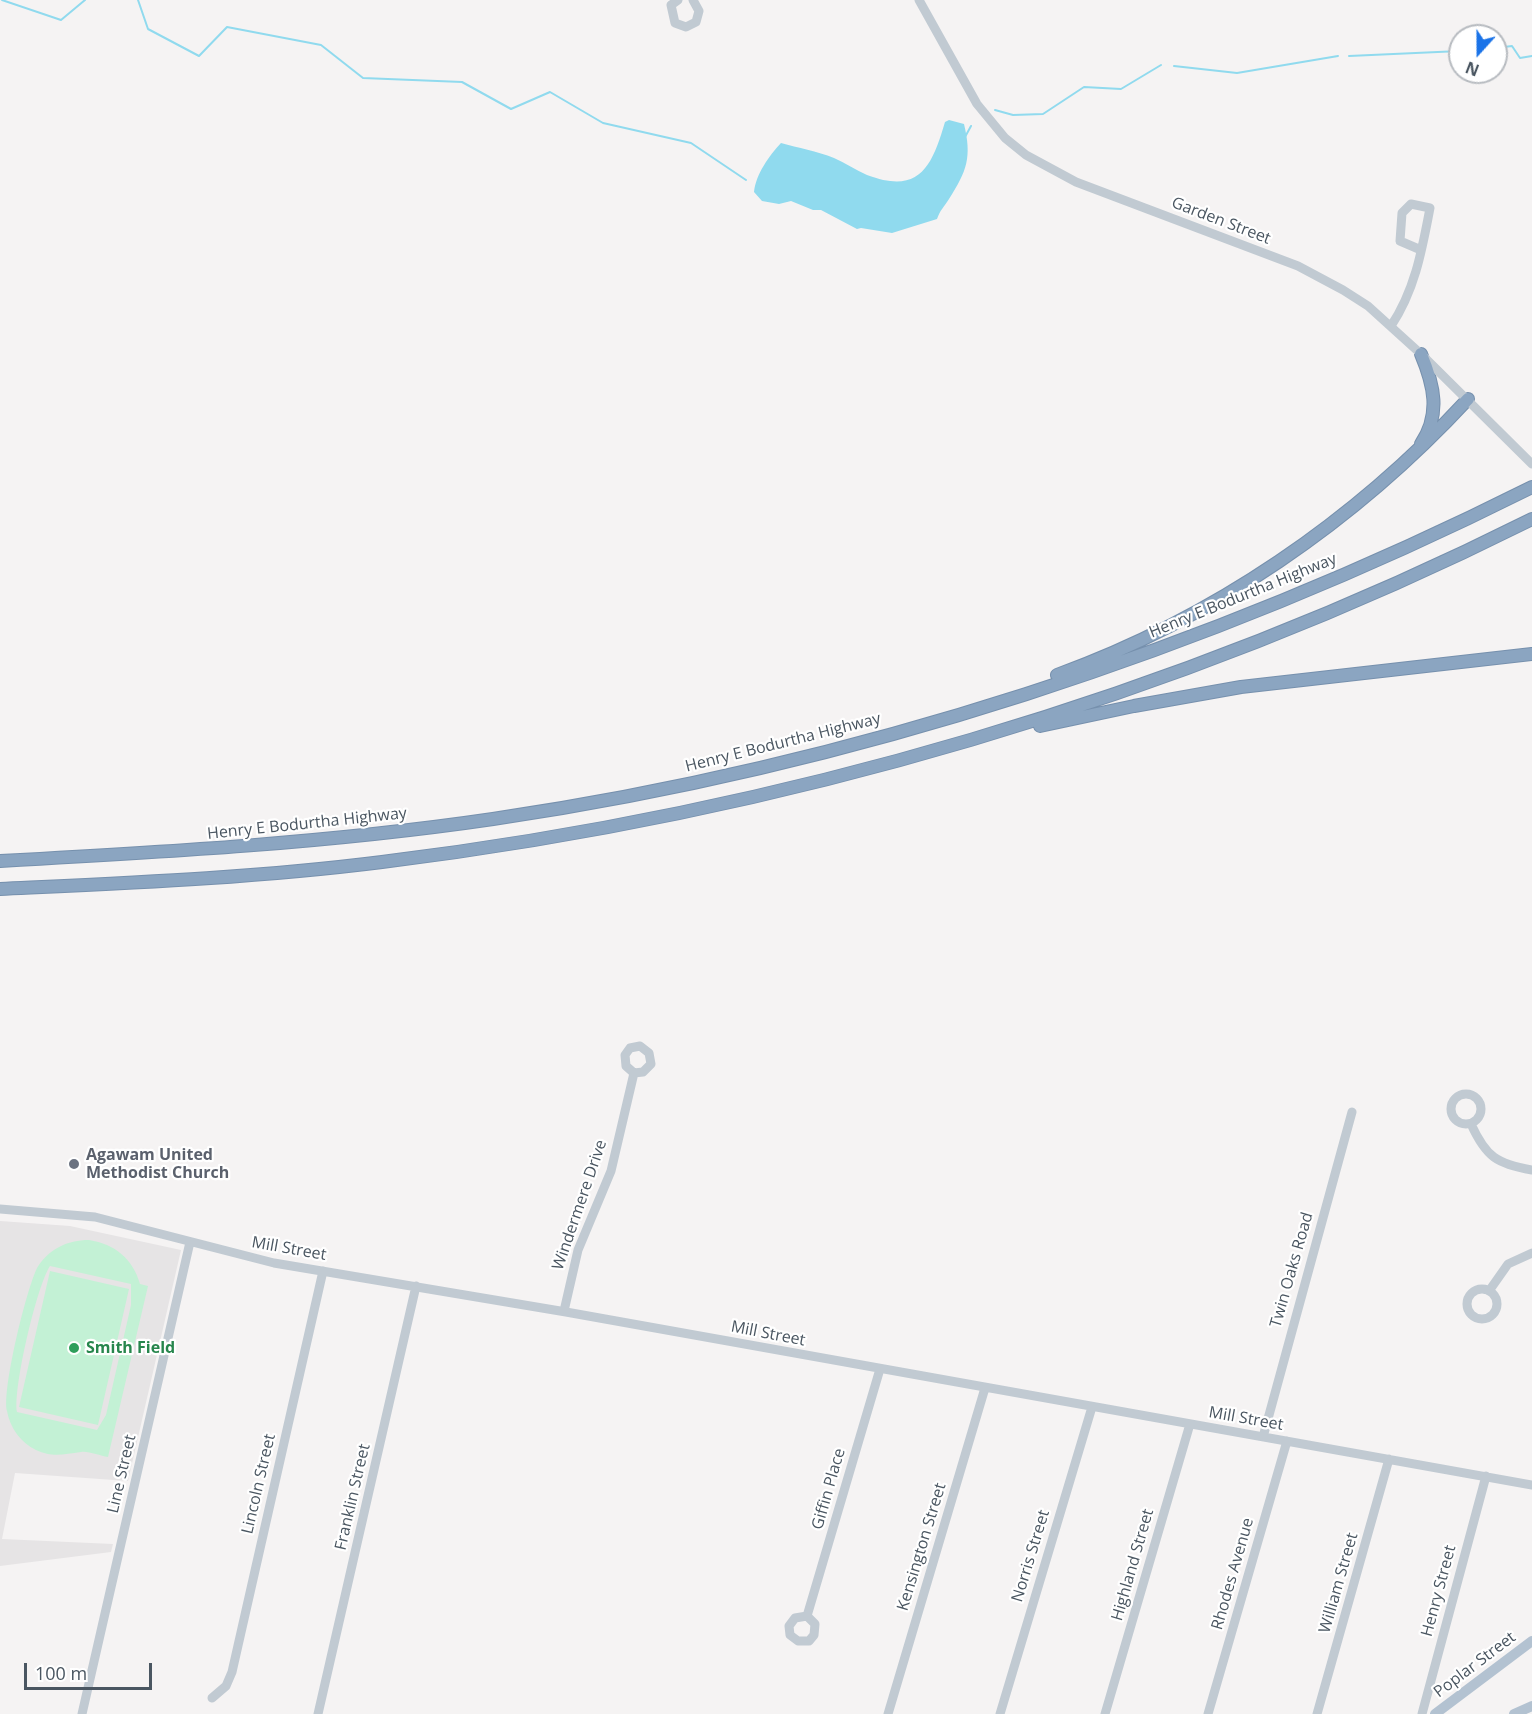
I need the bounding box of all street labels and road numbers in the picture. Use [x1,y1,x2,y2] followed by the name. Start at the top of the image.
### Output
[1169,193,1273,249] street label: Garden Street
[1146,550,1340,642] street label: Henry E Bodurtha Highway
[683,709,883,777] street label: Henry E Bodurtha Highway
[206,804,408,844] street label: Henry E Bodurtha Highway
[549,1137,611,1273] street label: Windermere Drive
[1266,1210,1318,1330] street label: Twin Oaks Road
[250,1233,328,1265] street label: Mill Street
[729,1317,807,1351] street label: Mill Street
[1207,1403,1285,1435] street label: Mill Street
[238,1432,280,1536] street label: Lincoln Street
[104,1433,140,1515] street label: Line Street
[331,1442,375,1552] street label: Franklin Street
[808,1446,850,1532] street label: Giffin Place
[893,1481,951,1613] street label: Kensington Street
[1108,1507,1158,1623] street label: Highland Street
[1008,1508,1054,1604] street label: Norris Street
[1208,1516,1258,1632] street label: Rhodes Avenue
[1316,1531,1362,1635] street label: William Street
[1418,1543,1460,1639] street label: Henry Street
[1430,1628,1520,1702] street label: Poplar Street

